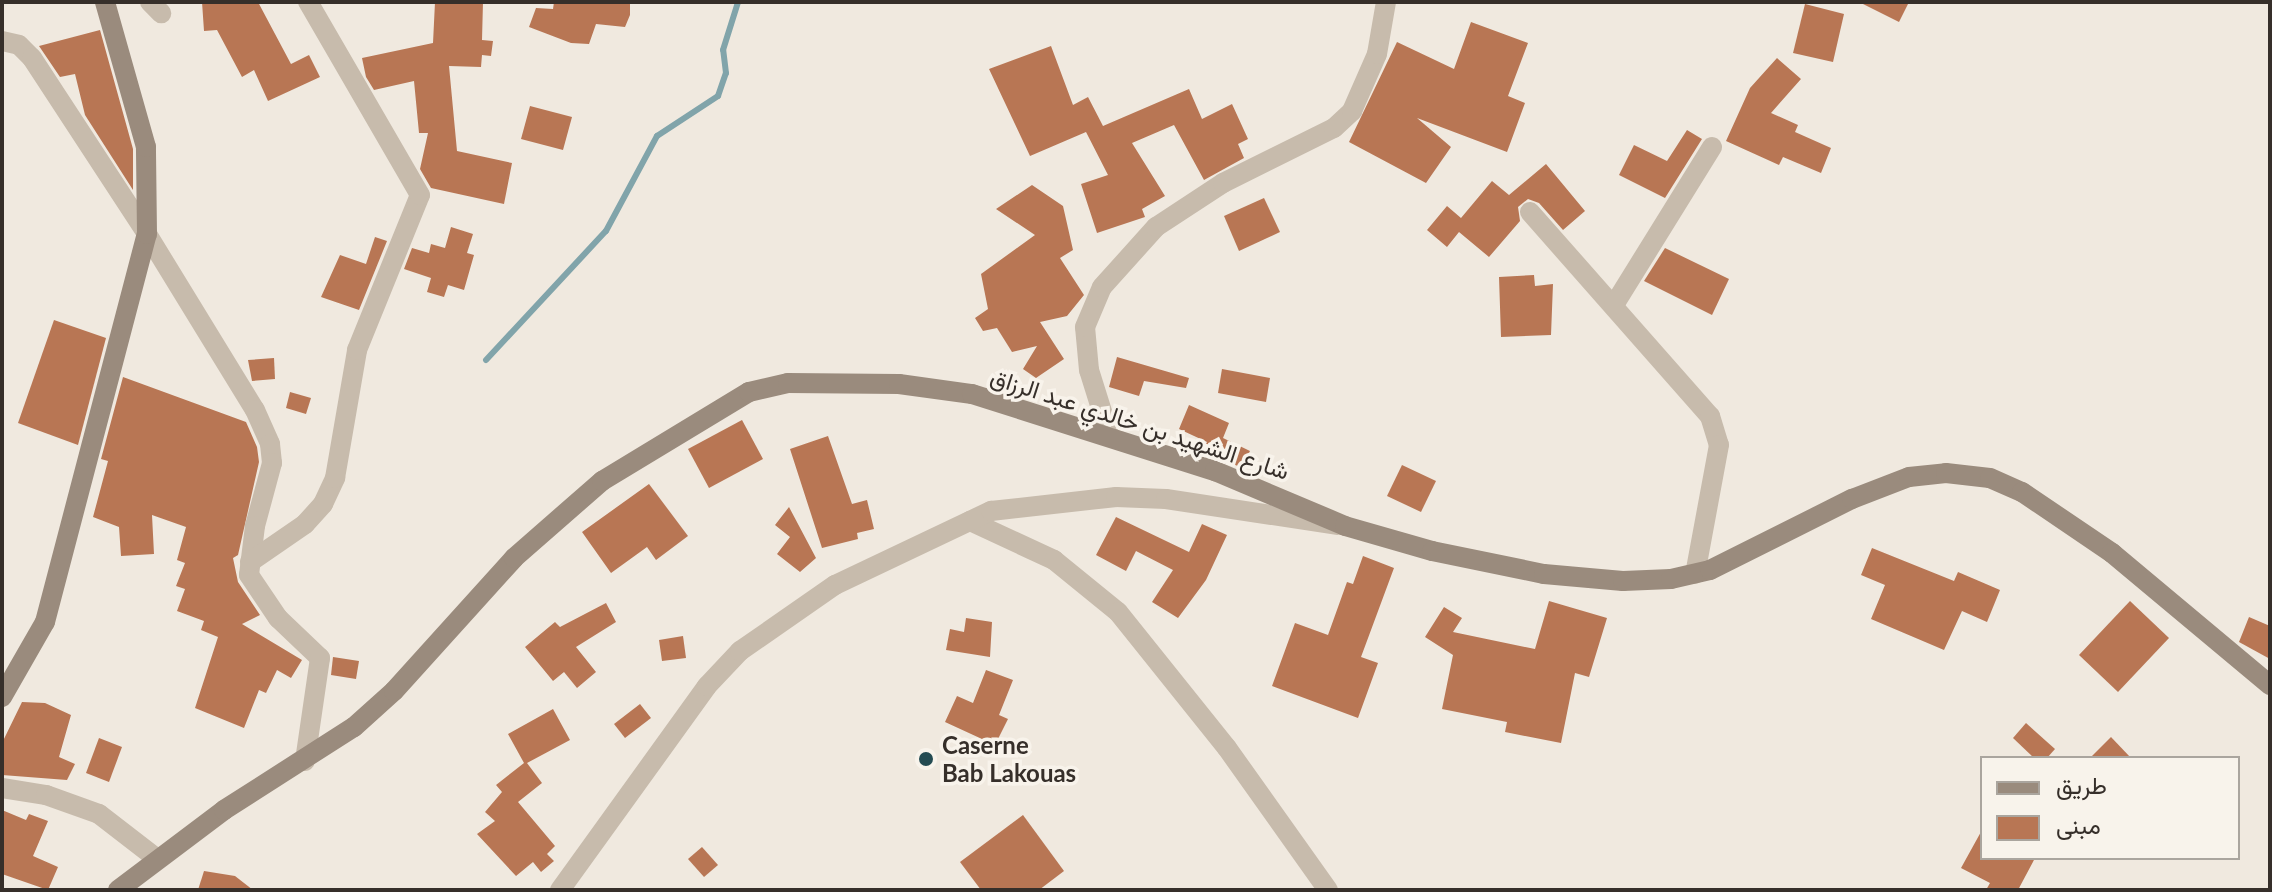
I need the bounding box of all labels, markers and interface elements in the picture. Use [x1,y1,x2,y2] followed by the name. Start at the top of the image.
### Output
[987,361,1293,485] street label: شارع الشهيد بن خالدي عبد الرزاق
[942,731,1076,787] place label: Caserne Bab Lakouas
[917,750,935,768] marker: Caserne Bab Lakouas
[1980,756,2240,860] legend
[2056,770,2107,799] text: طريق
[2056,810,2101,839] text: مبنى

